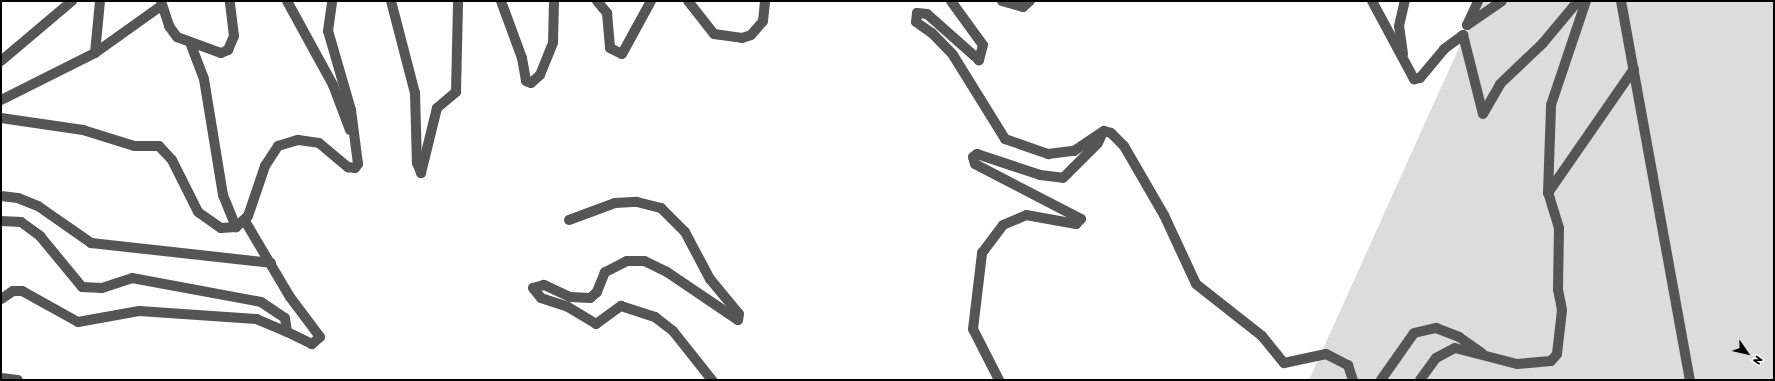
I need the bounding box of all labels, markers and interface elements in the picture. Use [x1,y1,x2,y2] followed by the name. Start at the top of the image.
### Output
[1727,333,1767,373] north arrow
[1750,353,1765,367] text: N

